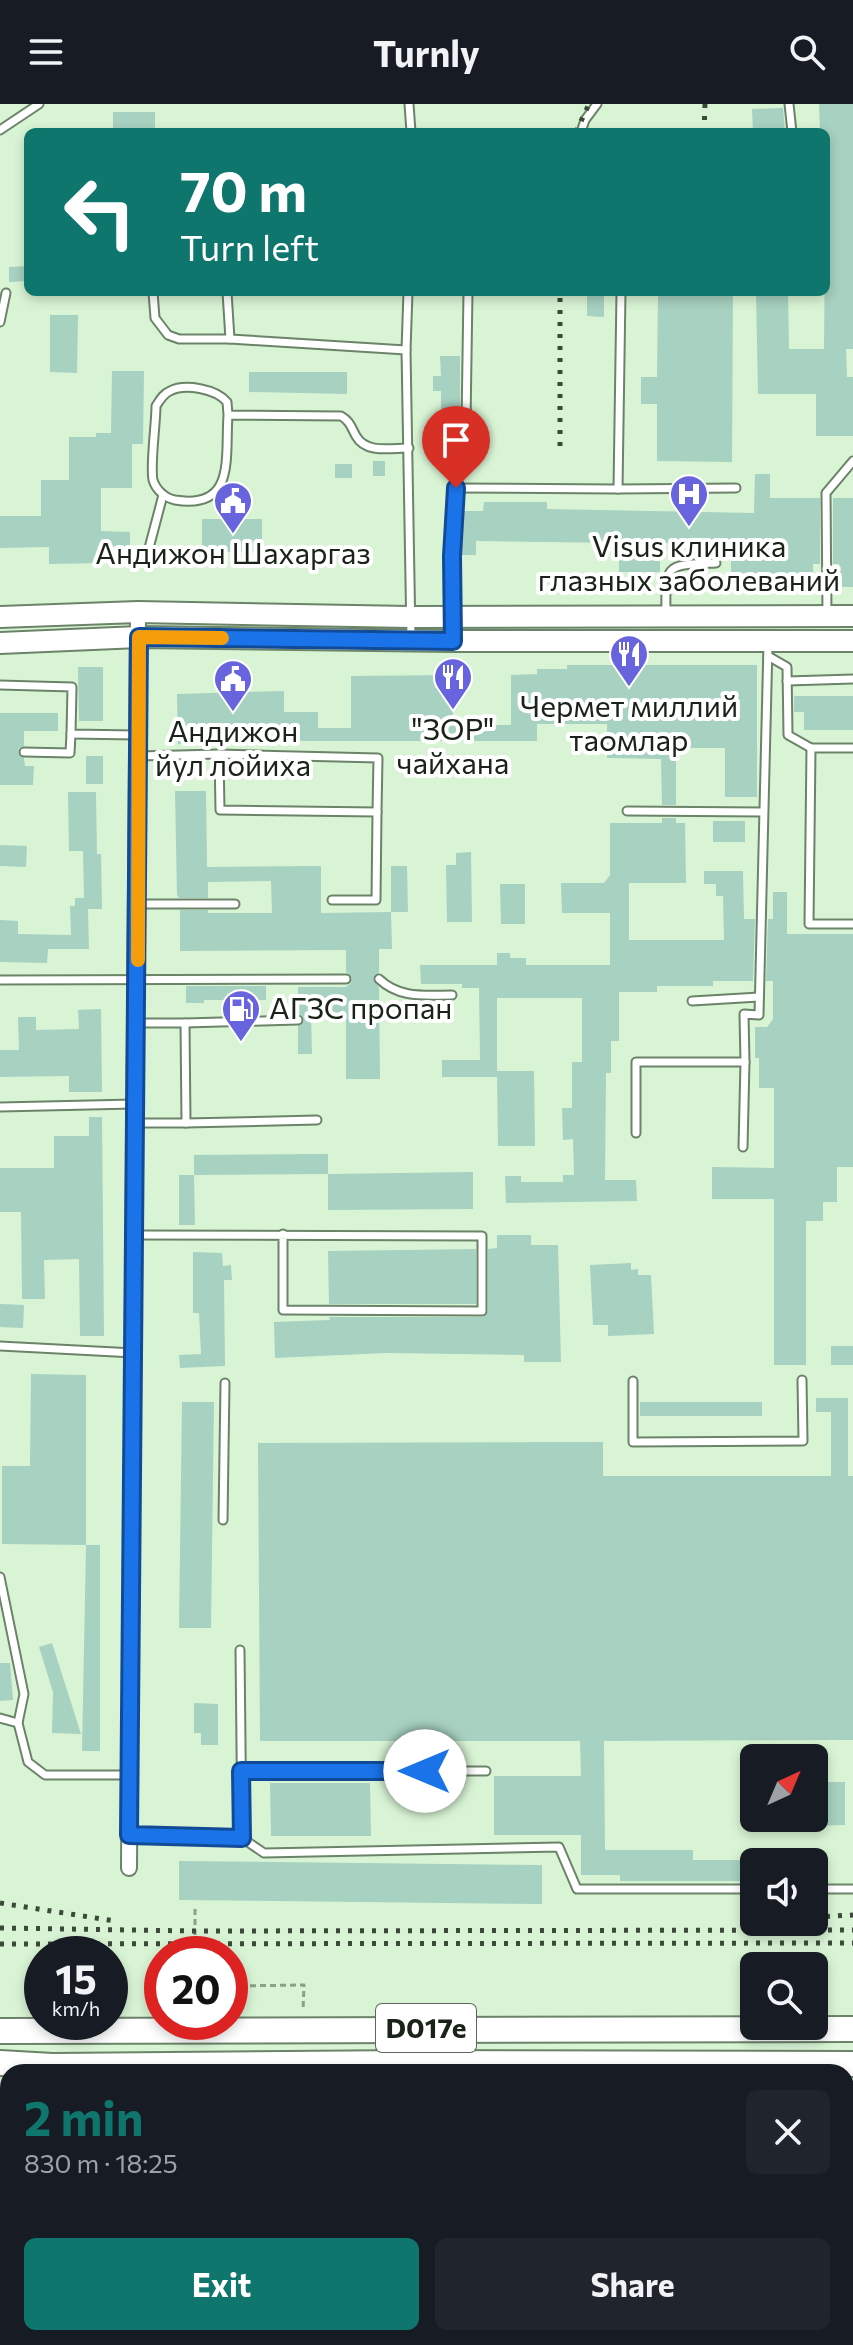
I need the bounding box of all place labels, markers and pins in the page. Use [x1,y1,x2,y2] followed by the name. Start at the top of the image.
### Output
[422,406,490,488] pin
[668,473,710,528] hospital icon: Visus клиника глазных заболеваний
[212,480,254,535] public building icon: Андижон Шахаргаз
[538,526,840,597] place label: Visus клиника глазных заболеваний
[95,533,371,570] place label: Андижон Шахаргаз
[608,633,650,688] restaurant icon: Чермет миллий таомлар
[432,656,474,711] restaurant icon: "ЗОР" чайхана
[212,658,254,713] public building icon: Андижон йул лойиха
[520,686,738,757] place label: Чермет миллий таомлар
[397,709,509,780] place label: "ЗОР" чайхана
[155,711,311,782] place label: Андижон йул лойиха
[220,988,262,1043] fuel station icon: АГЗС пропан
[269,988,452,1025] place label: АГЗС пропан

